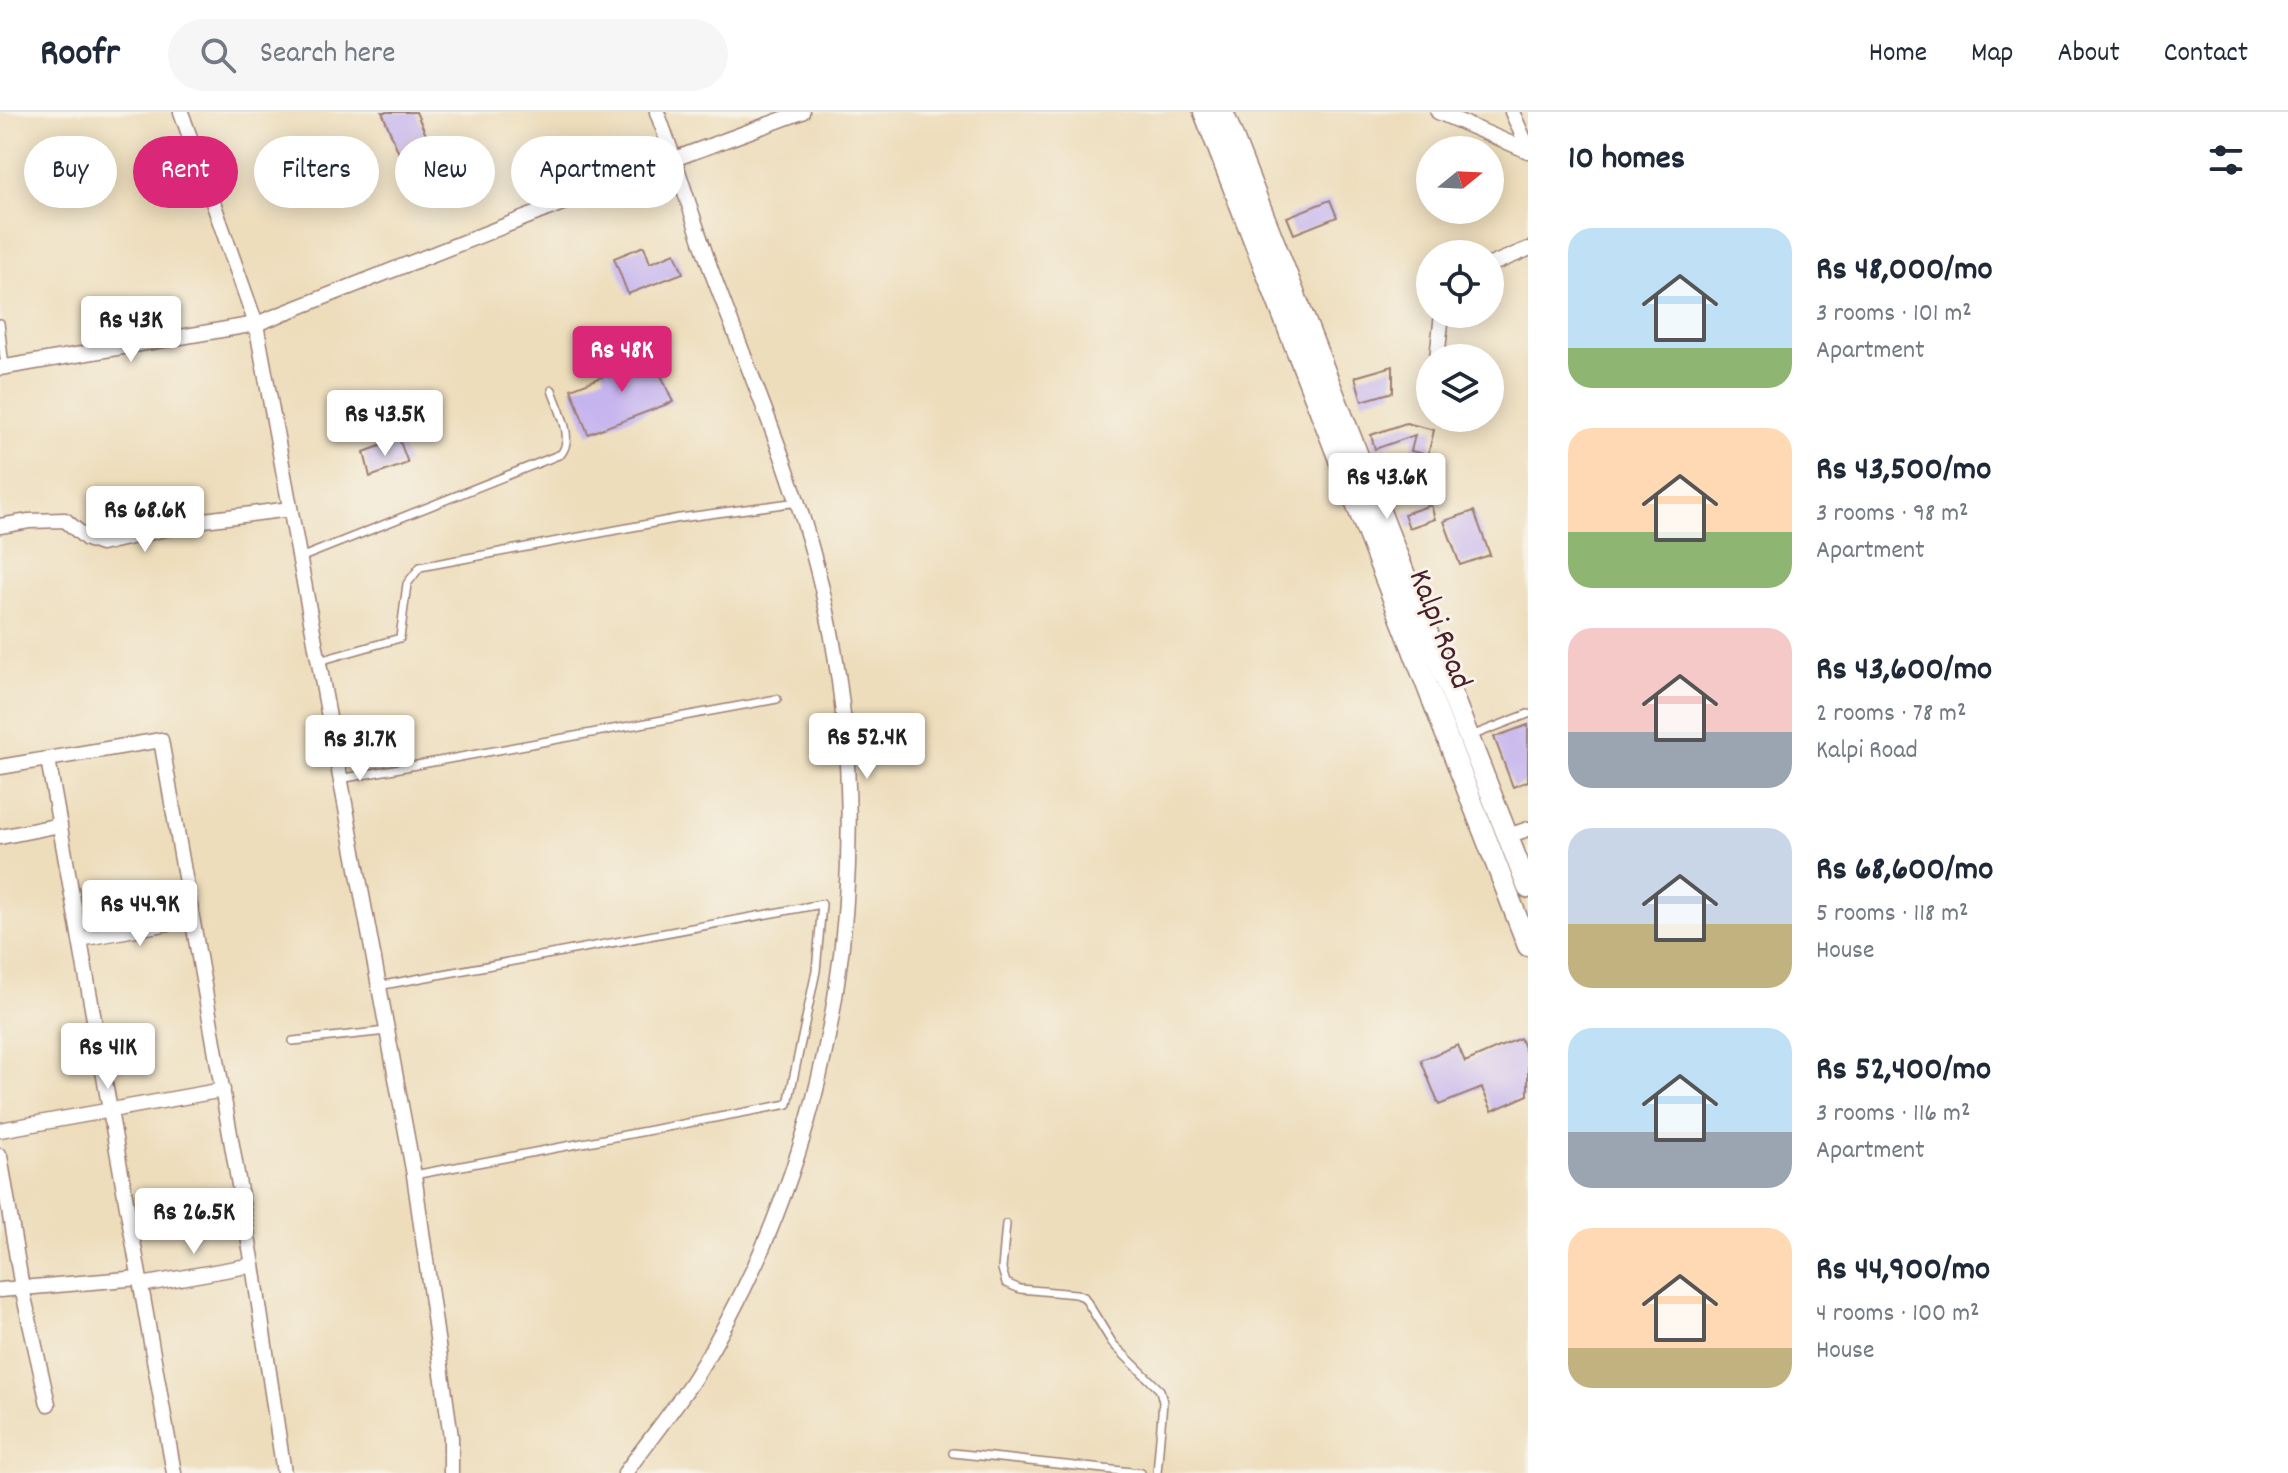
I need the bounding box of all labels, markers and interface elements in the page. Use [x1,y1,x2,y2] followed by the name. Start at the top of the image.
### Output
[168,19,728,91] search box
[40,28,120,83] text: Roofr
[196,33,240,77] icon: search
[260,34,395,77] text: Search here
[1869,35,1927,75] text: Home
[1971,35,2013,75] text: Map
[2057,35,2120,75] text: About
[2164,35,2248,75] text: Contact
[24,136,117,208] chip: Buy
[133,136,238,208] chip: Rent
[254,136,379,208] chip: Filters
[395,136,495,208] chip: New
[511,136,684,208] chip: Apartment
[1416,136,1504,224] north arrow
[1416,136,1504,432] map controls
[1568,136,1685,185] text: 10 homes
[2204,138,2248,182] icon: filters
[1416,240,1504,328] button: locate
[1816,247,1993,296] text: Rs 48,000/mo
[1632,260,1728,356] icon: home
[66,296,196,364] pin: Rs 43K
[1816,296,1972,333] text: 3 rooms · 101 m²
[99,303,163,340] text: Rs 43K
[557,326,687,394] pin: Rs 48K
[591,333,653,370] text: Rs 48K
[1816,333,1925,370] text: Apartment
[1416,344,1504,432] button: layers
[302,390,468,458] pin: Rs 43.5K
[345,397,425,434] text: Rs 43.5K
[1816,447,1991,496] text: Rs 43,500/mo
[1304,453,1470,521] pin: Rs 43.6K
[1347,460,1427,497] text: Rs 43.6K
[1632,460,1728,556] icon: home
[62,486,228,554] pin: Rs 68.6K
[104,493,186,530] text: Rs 68.6K
[1816,496,1969,533] text: 3 rooms · 98 m²
[1816,533,1925,570] text: Apartment
[1394,563,1482,697] street label: Kalpi Road
[1816,647,1992,696] text: Rs 43,600/mo
[1632,660,1728,756] icon: home
[1816,696,1966,733] text: 2 rooms · 78 m²
[784,713,950,781] pin: Rs 52.4K
[277,715,443,783] pin: Rs 31.7K
[827,720,907,757] text: Rs 52.4K
[323,722,397,759] text: Rs 31.7K
[1816,733,1918,770] text: Kalpi Road
[1816,847,1993,896] text: Rs 68,600/mo
[1632,860,1728,956] icon: home
[57,880,223,948] pin: Rs 44.9K
[100,887,180,924] text: Rs 44.9K
[1816,896,1969,933] text: 5 rooms · 118 m²
[1816,933,1874,970] text: House
[43,1023,173,1091] pin: Rs 41K
[79,1030,137,1067] text: Rs 41K
[1816,1047,1991,1096] text: Rs 52,400/mo
[1632,1060,1728,1156] icon: home
[1816,1096,1970,1133] text: 3 rooms · 116 m²
[1816,1133,1925,1170] text: Apartment
[111,1188,277,1256] pin: Rs 26.5K
[153,1195,235,1232] text: Rs 26.5K
[1816,1247,1990,1296] text: Rs 44,900/mo
[1632,1260,1728,1356] icon: home
[1816,1296,1980,1333] text: 4 rooms · 100 m²
[1816,1333,1874,1370] text: House

